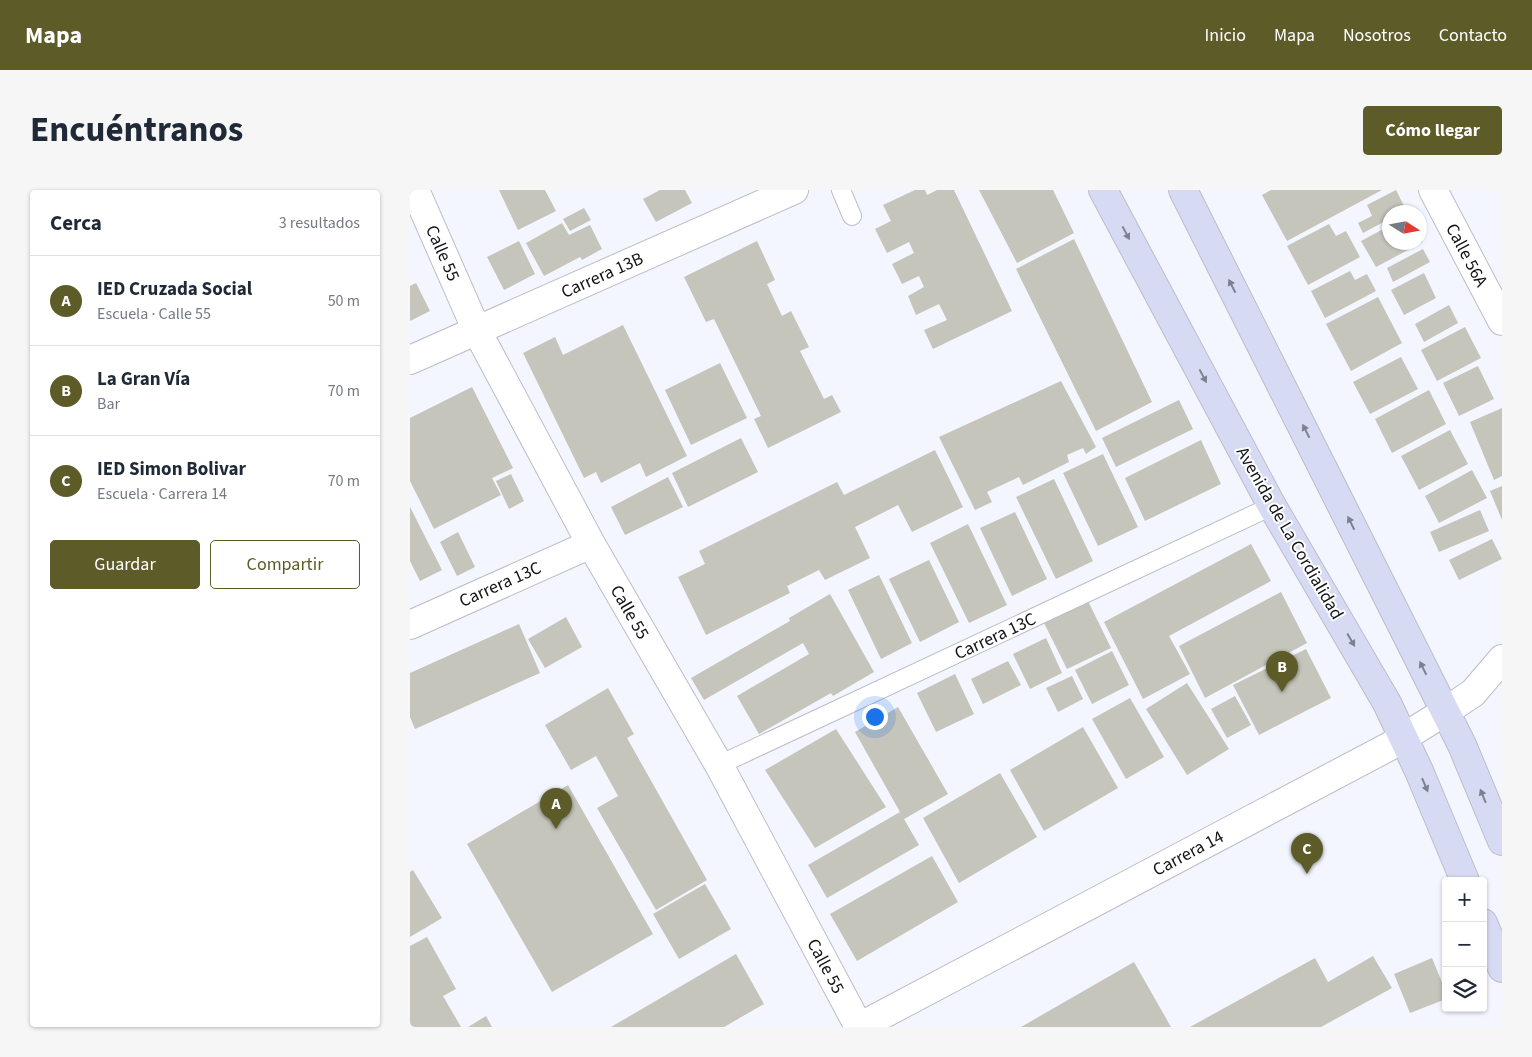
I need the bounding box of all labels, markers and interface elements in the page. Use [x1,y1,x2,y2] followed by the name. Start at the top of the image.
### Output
[25,18,82,53] text: Mapa
[1205,23,1246,48] text: Inicio
[1274,23,1315,48] text: Mapa
[1343,23,1411,48] text: Nosotros
[1439,23,1507,48] text: Contacto
[30,105,243,155] text: Encuéntranos
[1363,106,1502,155] button: Cómo llegar
[1382,205,1427,250] north arrow
[50,208,102,238] text: Cerca
[279,212,360,234] text: 3 resultados
[1439,219,1494,292] street label: Calle 56A
[419,221,466,285] street label: Calle 55
[1122,226,1131,240] one-way arrow
[557,246,647,305] street label: Carrera 13B
[97,276,252,303] text: IED Cruzada Social
[1228,279,1236,294] one-way arrow
[61,290,71,312] text: A
[328,290,360,312] text: 50 m
[97,303,211,325] text: Escuela · Calle 55
[97,366,190,393] text: La Gran Vía
[1199,369,1207,384] one-way arrow
[61,380,71,402] text: B
[328,380,360,402] text: 70 m
[97,393,120,415] text: Bar
[1302,424,1310,438] one-way arrow
[1230,442,1349,624] street label: Avenida de La Cordialidad
[97,456,246,483] text: IED Simon Bolivar
[61,470,71,492] text: C
[328,470,360,492] text: 70 m
[97,483,227,505] text: Escuela · Carrera 14
[1347,515,1355,530] one-way arrow
[50,540,200,589] button: Guardar
[210,540,360,589] button: Compartir
[455,555,545,614] street label: Carrera 13C
[604,580,655,644] street label: Calle 55
[950,607,1040,666] street label: Carrera 13C
[1346,634,1355,647] one-way arrow
[1266,651,1298,692] pin: B
[1419,661,1427,675] one-way arrow
[862,704,888,730] your location
[1422,777,1429,792] one-way arrow
[540,788,572,829] pin: A
[1479,789,1487,803] one-way arrow
[1148,824,1228,883] street label: Carrera 14
[1291,833,1323,874] pin: C
[1442,877,1487,1012] map controls
[1442,877,1487,922] button: +
[1442,922,1487,967] button: −
[801,934,850,998] street label: Calle 55
[1442,967,1487,1012] button: layers

